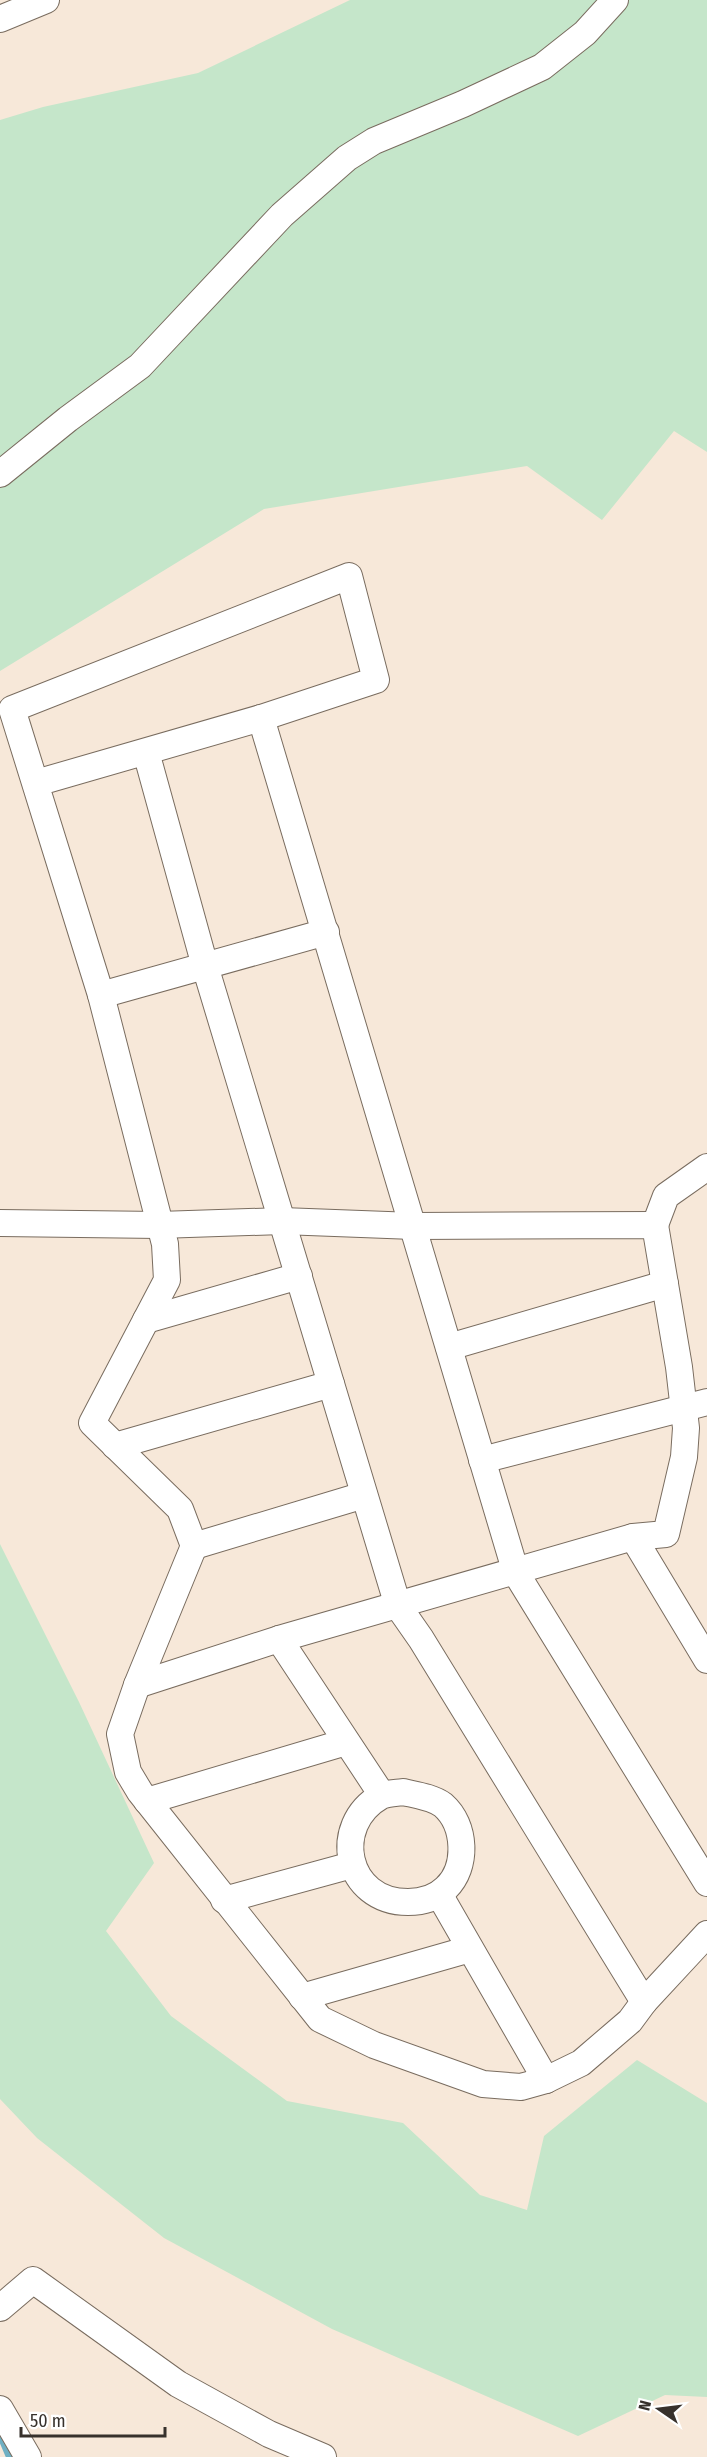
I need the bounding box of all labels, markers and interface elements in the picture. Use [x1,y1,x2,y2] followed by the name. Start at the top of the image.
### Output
[629,2379,689,2439] north arrow
[635,2399,655,2412] text: N
[21,2400,165,2438] scale bar
[30,2410,66,2432] text: 50 m

